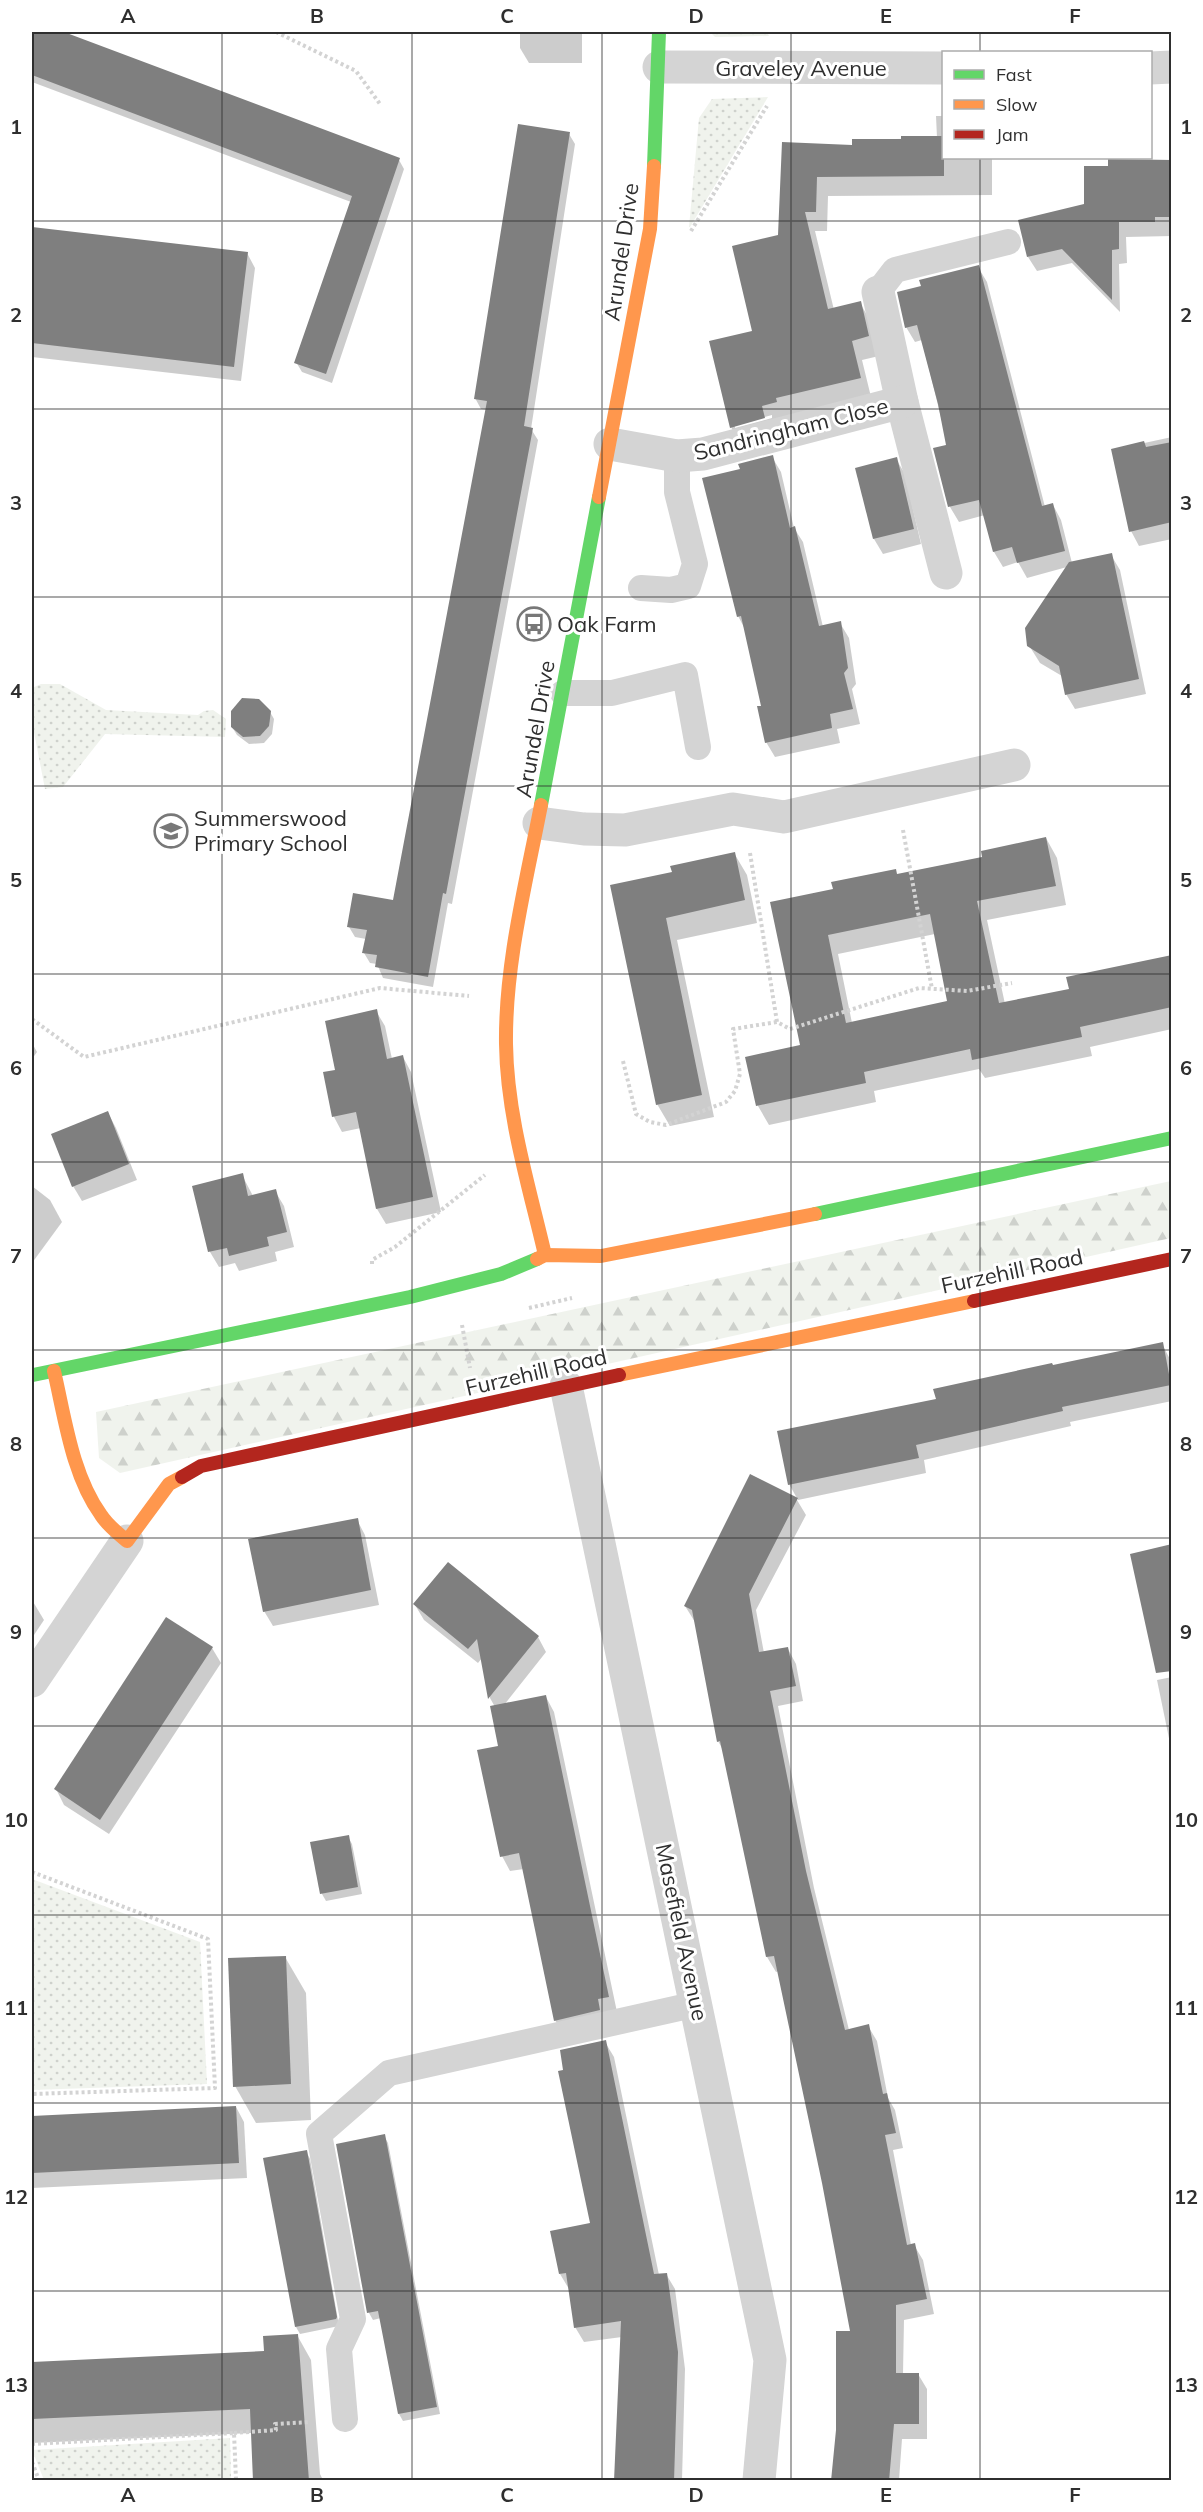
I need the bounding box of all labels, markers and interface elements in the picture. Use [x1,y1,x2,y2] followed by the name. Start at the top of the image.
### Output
[121,3,136,28] text: A
[310,3,324,28] text: B
[500,3,514,28] text: C
[688,3,704,28] text: D
[880,3,892,28] text: E
[1069,3,1081,28] text: F
[942,51,1152,159] legend
[715,54,887,82] street label: Graveley Avenue
[996,63,1032,86] text: Fast
[996,93,1038,116] text: Slow
[10,114,22,139] text: 1
[1180,114,1192,139] text: 1
[996,123,1029,146] text: Jam
[597,181,645,323] street label: Arundel Drive
[10,302,22,327] text: 2
[1180,302,1192,327] text: 2
[691,391,891,467] street label: Sandringham Close
[10,490,22,515] text: 3
[1180,490,1192,515] text: 3
[516,606,552,642] bus stop icon: Oak Farm
[557,610,657,638] place label: Oak Farm
[509,658,561,800] street label: Arundel Drive
[10,678,22,703] text: 4
[1180,678,1192,703] text: 4
[194,804,348,857] place label: Summerswood Primary School
[153,813,189,849] school or university icon: Summerswood Primary School
[10,867,22,892] text: 5
[1180,867,1192,892] text: 5
[10,1055,22,1080] text: 6
[1180,1055,1192,1080] text: 6
[939,1242,1085,1300] street label: Furzehill Road
[10,1243,22,1268] text: 7
[1180,1243,1192,1268] text: 7
[463,1342,609,1402] street label: Furzehill Road
[10,1431,22,1456] text: 8
[1180,1431,1192,1456] text: 8
[10,1619,22,1644] text: 9
[1180,1619,1192,1644] text: 9
[4,1807,28,1832] text: 10
[1174,1807,1198,1832] text: 10
[650,1841,714,2023] street label: Masefield Avenue
[4,1995,28,2020] text: 11
[1174,1995,1198,2020] text: 11
[4,2184,28,2209] text: 12
[1174,2184,1198,2209] text: 12
[4,2372,28,2397] text: 13
[1174,2372,1198,2397] text: 13
[121,2482,136,2507] text: A
[310,2482,324,2507] text: B
[500,2482,514,2507] text: C
[688,2482,704,2507] text: D
[880,2482,892,2507] text: E
[1069,2482,1081,2507] text: F

